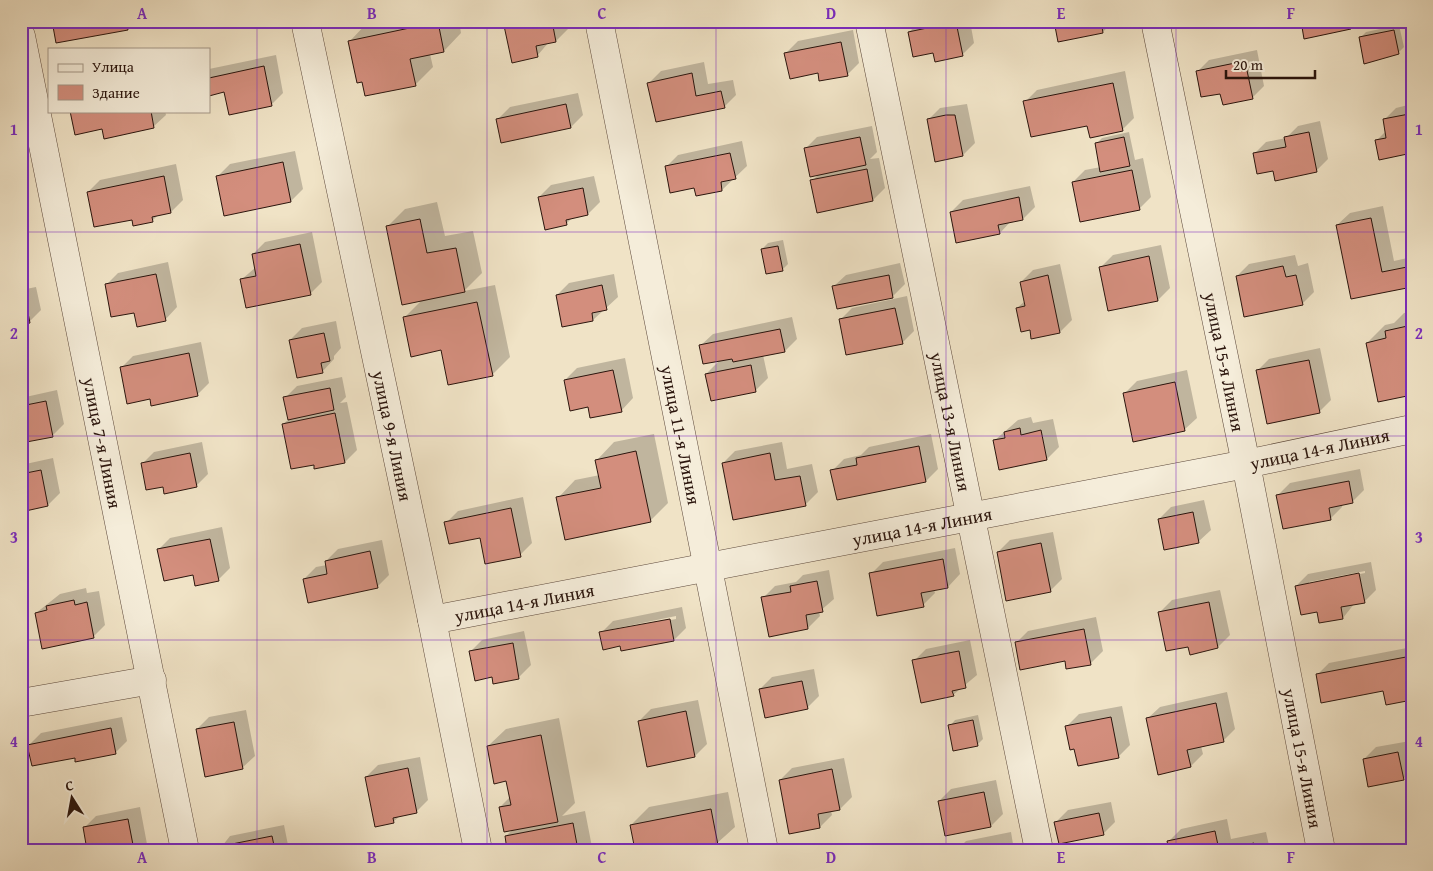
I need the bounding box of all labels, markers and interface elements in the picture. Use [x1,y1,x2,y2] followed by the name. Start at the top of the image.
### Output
[137,1,148,25] text: A
[367,1,377,25] text: B
[597,1,607,25] text: C
[826,1,836,25] text: D
[1057,1,1066,25] text: E
[1287,1,1295,25] text: F
[48,48,210,112] legend
[1226,48,1314,80] scale bar
[1233,54,1264,75] text: 20 m
[92,56,135,77] text: Улица
[92,82,140,103] text: Здание
[10,117,18,141] text: 1
[1415,117,1423,141] text: 1
[1197,289,1253,434] street label: улица 15-я Линия
[10,321,18,345] text: 2
[1415,321,1423,345] text: 2
[924,349,979,494] street label: улица 13-я Линия
[654,362,708,507] street label: улица 11-я Линия
[366,367,420,504] street label: улица 9-я Линия
[76,374,129,511] street label: улица 7-я Линия
[1246,421,1392,477] street label: улица 14-я Линия
[849,499,994,553] street label: улица 14-я Линия
[10,525,18,549] text: 3
[1415,525,1423,549] text: 3
[451,576,596,629] street label: улица 14-я Линия
[1276,685,1330,830] street label: улица 15-я Линия
[10,729,18,753] text: 4
[1415,729,1423,753] text: 4
[48,774,98,824] north arrow
[64,775,75,796] text: С
[137,845,148,869] text: A
[367,845,377,869] text: B
[597,845,607,869] text: C
[826,845,836,869] text: D
[1057,845,1066,869] text: E
[1287,845,1295,869] text: F

